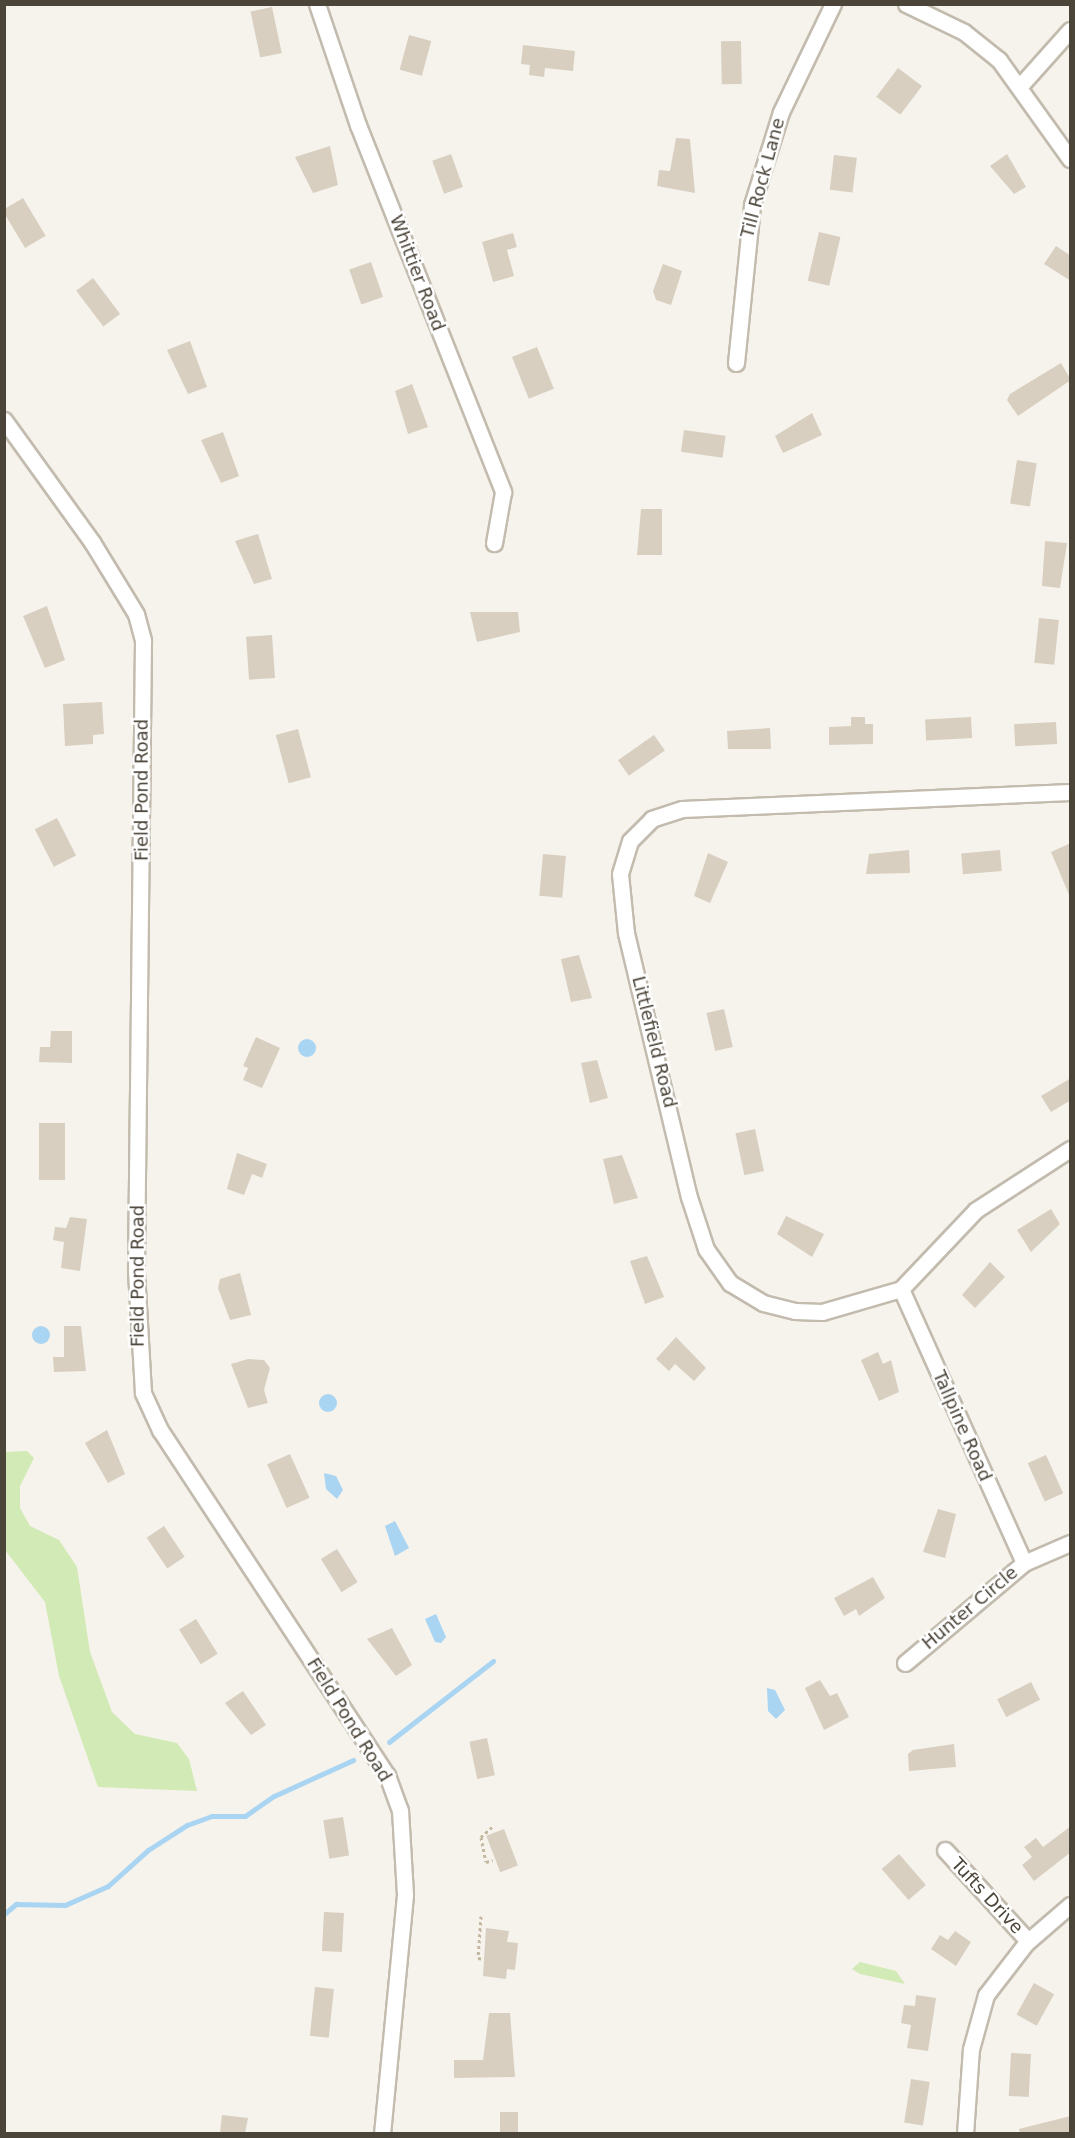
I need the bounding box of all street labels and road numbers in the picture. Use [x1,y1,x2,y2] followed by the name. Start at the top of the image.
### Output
[737,116,789,240] street label: Till Rock Lane
[385,212,449,334] street label: Whittier Road
[131,719,153,861] street label: Field Pond Road
[627,974,681,1110] street label: Littlefield Road
[127,1205,149,1347] street label: Field Pond Road
[928,1367,996,1485] street label: Tallpine Road
[918,1562,1022,1654] street label: Hunter Circle
[302,1654,396,1786] street label: Field Pond Road
[946,1854,1028,1938] street label: Tufts Drive

